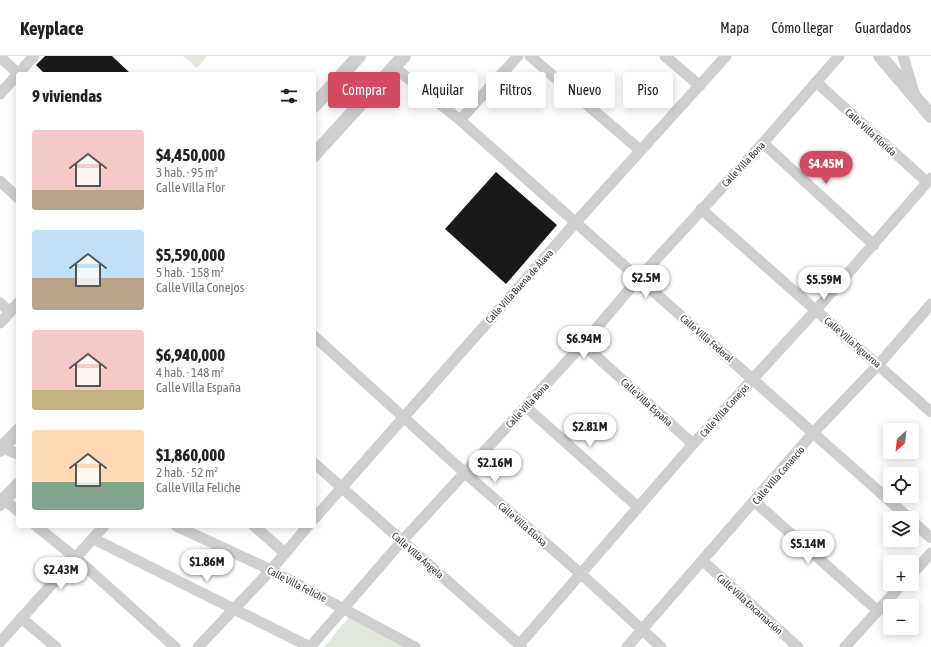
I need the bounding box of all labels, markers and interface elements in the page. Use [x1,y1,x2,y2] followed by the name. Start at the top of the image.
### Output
[20,17,84,39] text: Keyplace
[720,20,749,36] text: Mapa
[771,20,833,36] text: Cómo llegar
[855,20,911,36] text: Guardados
[328,72,400,108] chip: Comprar
[408,72,478,108] chip: Alquilar
[486,72,546,108] chip: Filtros
[554,72,615,108] chip: Nuevo
[623,72,673,108] chip: Piso
[278,85,300,107] icon: filters
[32,86,102,106] text: 9 viviendas
[843,107,899,158] street label: Calle Villa Florida
[720,139,767,189] street label: Calle Villa Bona
[156,145,225,165] text: $4,450,000
[64,146,112,194] icon: home
[793,151,859,185] pin: $4.45M
[809,156,843,171] text: $4.45M
[156,165,218,180] text: 3 hab. · 95 m²
[156,180,225,195] text: Calle Villa Flor
[156,245,225,265] text: $5,590,000
[64,246,112,294] icon: home
[483,247,556,325] street label: Calle Villa Buena de Álava
[156,265,224,280] text: 5 hab. · 158 m²
[618,265,674,299] pin: $2.5M
[791,267,857,301] pin: $5.59M
[632,270,660,285] text: $2.5M
[807,272,841,287] text: $5.59M
[156,280,244,295] text: Calle Villa Conejos
[678,312,736,365] street label: Calle Villa Federal
[822,315,883,370] street label: Calle Villa Figueroa
[551,326,617,360] pin: $6.94M
[567,331,601,346] text: $6.94M
[156,345,225,365] text: $6,940,000
[64,346,112,394] icon: home
[156,365,224,380] text: 4 hab. · 148 m²
[619,376,675,429] street label: Calle Villa España
[156,380,241,395] text: Calle Villa España
[504,380,551,430] street label: Calle Villa Bona
[698,381,751,439] street label: Calle Villa Conejos
[557,414,623,448] pin: $2.81M
[573,419,607,434] text: $2.81M
[883,423,919,459] north arrow
[883,423,919,635] map controls
[750,444,807,506] street label: Calle Villa Conancio
[156,445,225,465] text: $1,860,000
[64,446,112,494] icon: home
[462,450,528,484] pin: $2.16M
[478,455,512,470] text: $2.16M
[156,465,218,480] text: 2 hab. · 52 m²
[883,467,919,503] button: locate
[156,480,241,495] text: Calle Villa Feliche
[496,500,549,549] street label: Calle Villa Eloísa
[883,511,919,547] button: layers
[390,530,446,581] street label: Calle Villa Ángela
[775,531,841,565] pin: $5.14M
[791,536,825,551] text: $5.14M
[174,549,240,583] pin: $1.86M
[190,554,224,569] text: $1.86M
[883,555,919,591] button: +
[28,557,94,591] pin: $2.43M
[44,562,78,577] text: $2.43M
[265,565,329,604] street label: Calle Villa Feliche
[715,572,785,637] street label: Calle Villa Encarnación
[883,599,919,635] button: −

